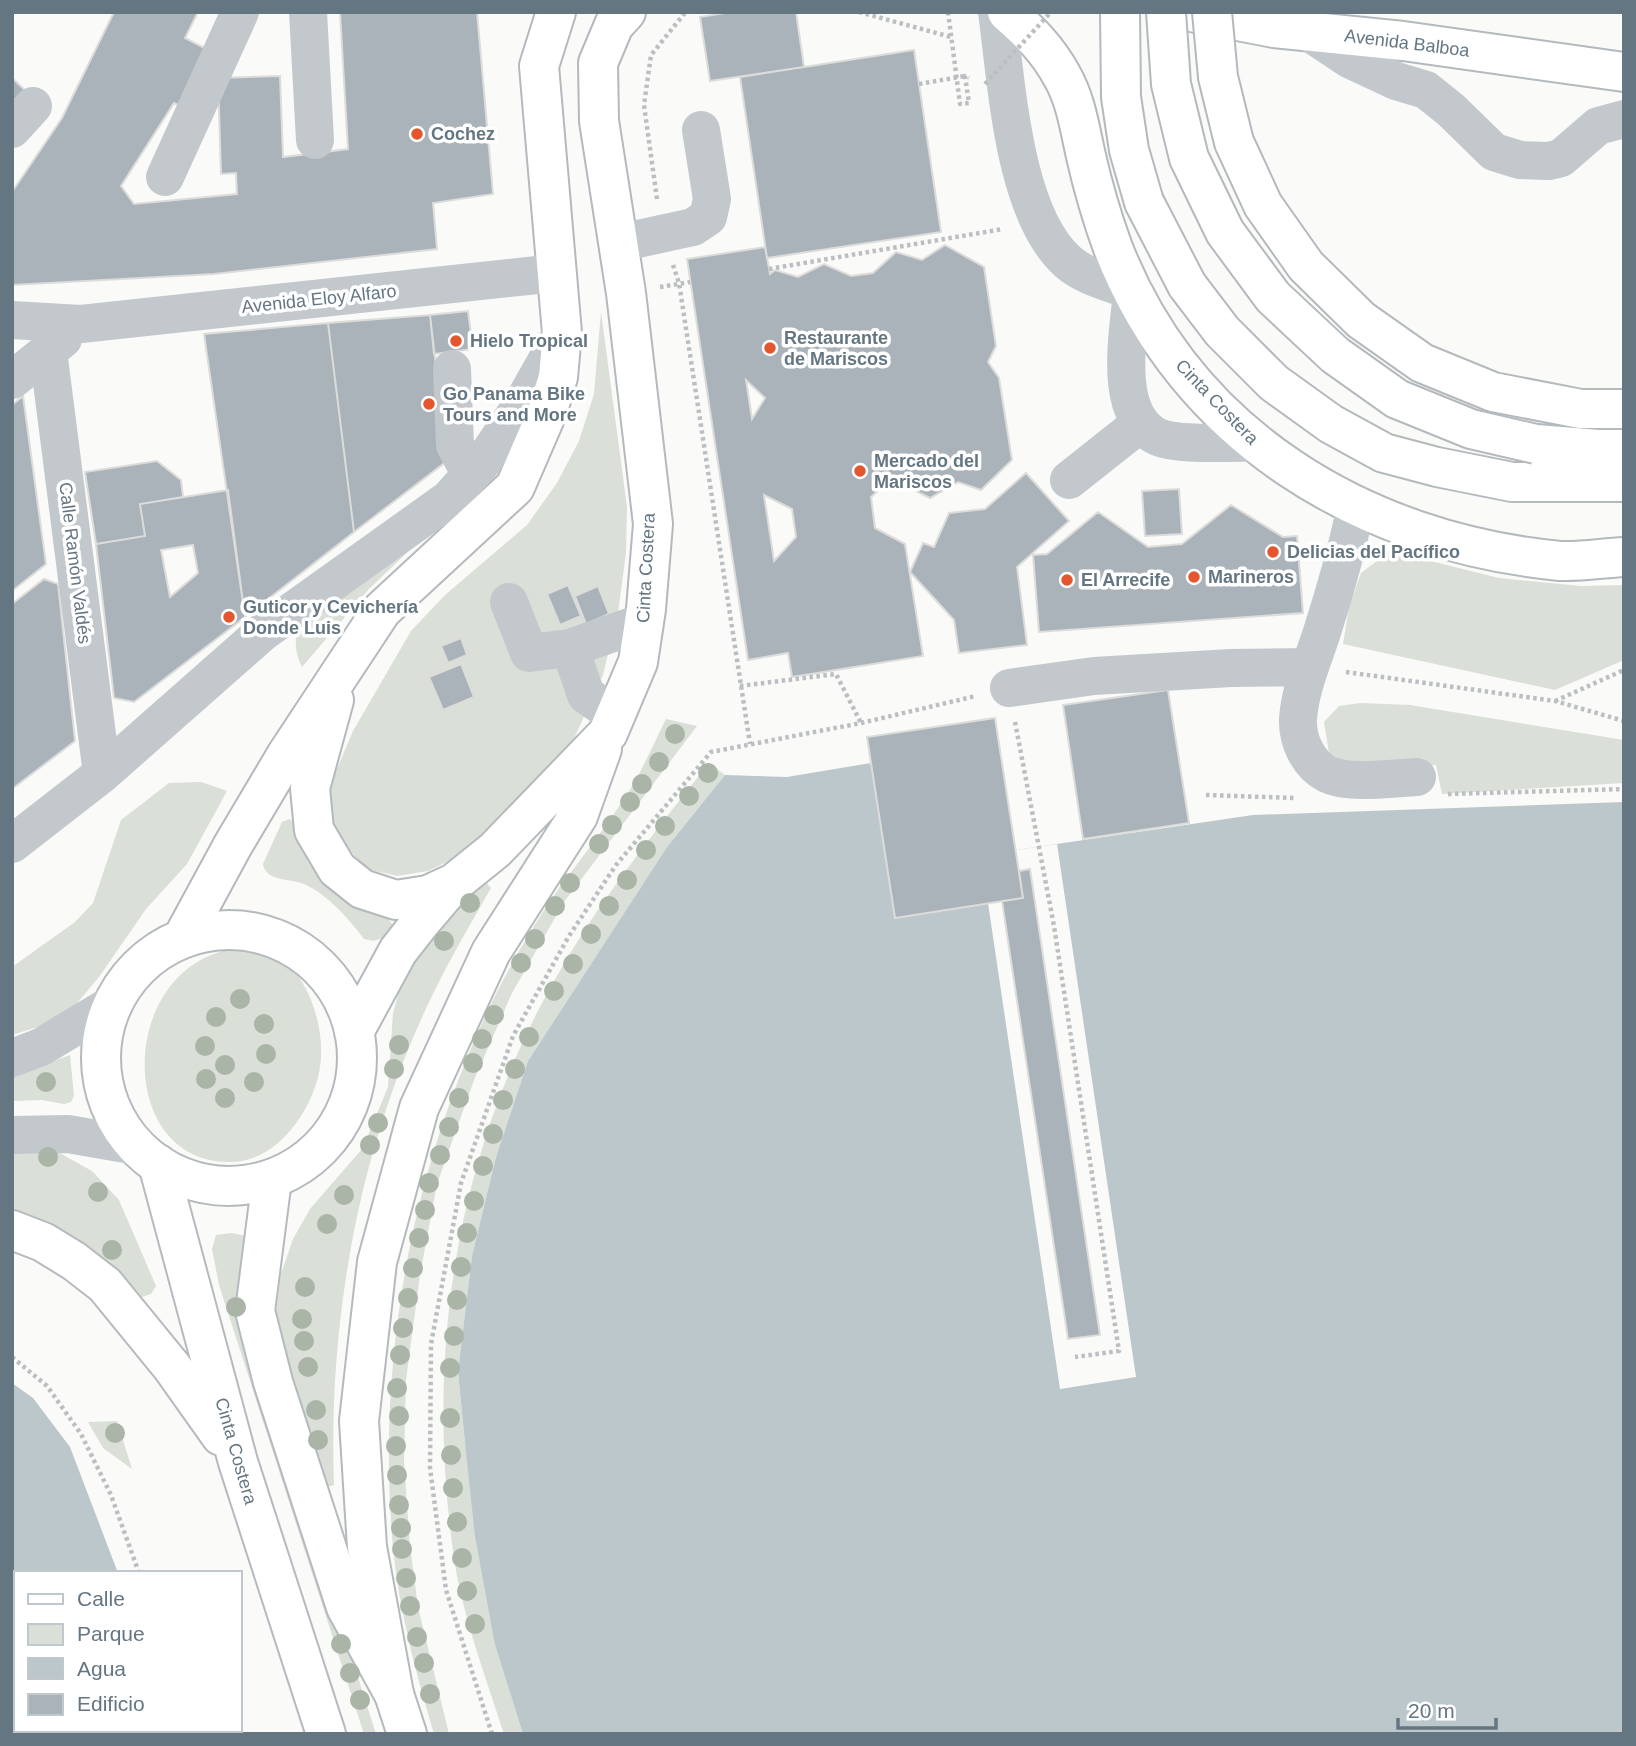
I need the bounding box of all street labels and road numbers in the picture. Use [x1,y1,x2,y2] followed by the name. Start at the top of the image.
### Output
[1343,25,1472,61] street label: Avenida Balboa
[240,281,398,317] street label: Avenida Eloy Alfaro
[1172,355,1263,449] street label: Cinta Costera
[55,481,95,645] street label: Calle Ramón Valdés
[633,512,659,623] street label: Cinta Costera
[211,1395,261,1508] street label: Cinta Costera

